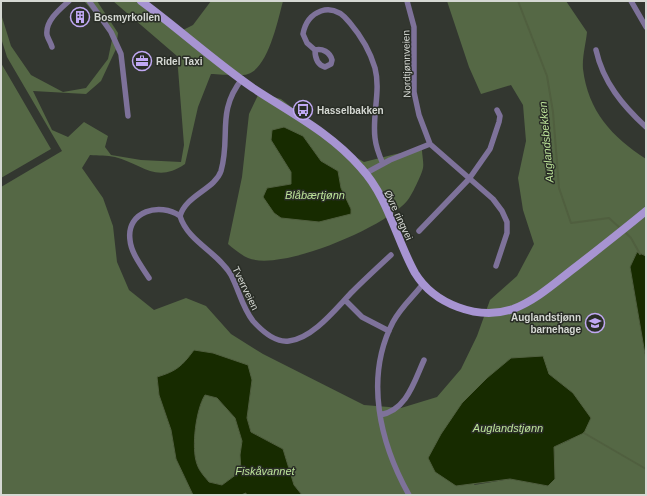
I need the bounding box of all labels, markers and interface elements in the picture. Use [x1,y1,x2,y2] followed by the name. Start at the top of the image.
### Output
[69,6,91,28] building icon: Bosmyrkollen
[94,12,160,23] place label: Bosmyrkollen
[400,30,413,98] street label: Nordtjønnveien
[131,50,153,72] office icon: Ridel Taxi
[156,56,203,67] place label: Ridel Taxi
[292,99,314,121] bus stop icon: Hasselbakken
[536,101,556,184] water label: Auglandsbekken
[317,105,384,116] place label: Hasselbakken
[382,188,415,242] street label: Øvre ringvei
[285,189,345,201] water label: Blåbærtjønn
[230,265,261,312] street label: Tverrveien
[511,312,581,335] place label: Auglandstjønn barnehage
[584,312,606,334] school or university icon: Auglandstjønn barnehage
[472,422,543,434] water label: Auglandstjønn
[235,465,296,477] water label: Fiskåvannet

